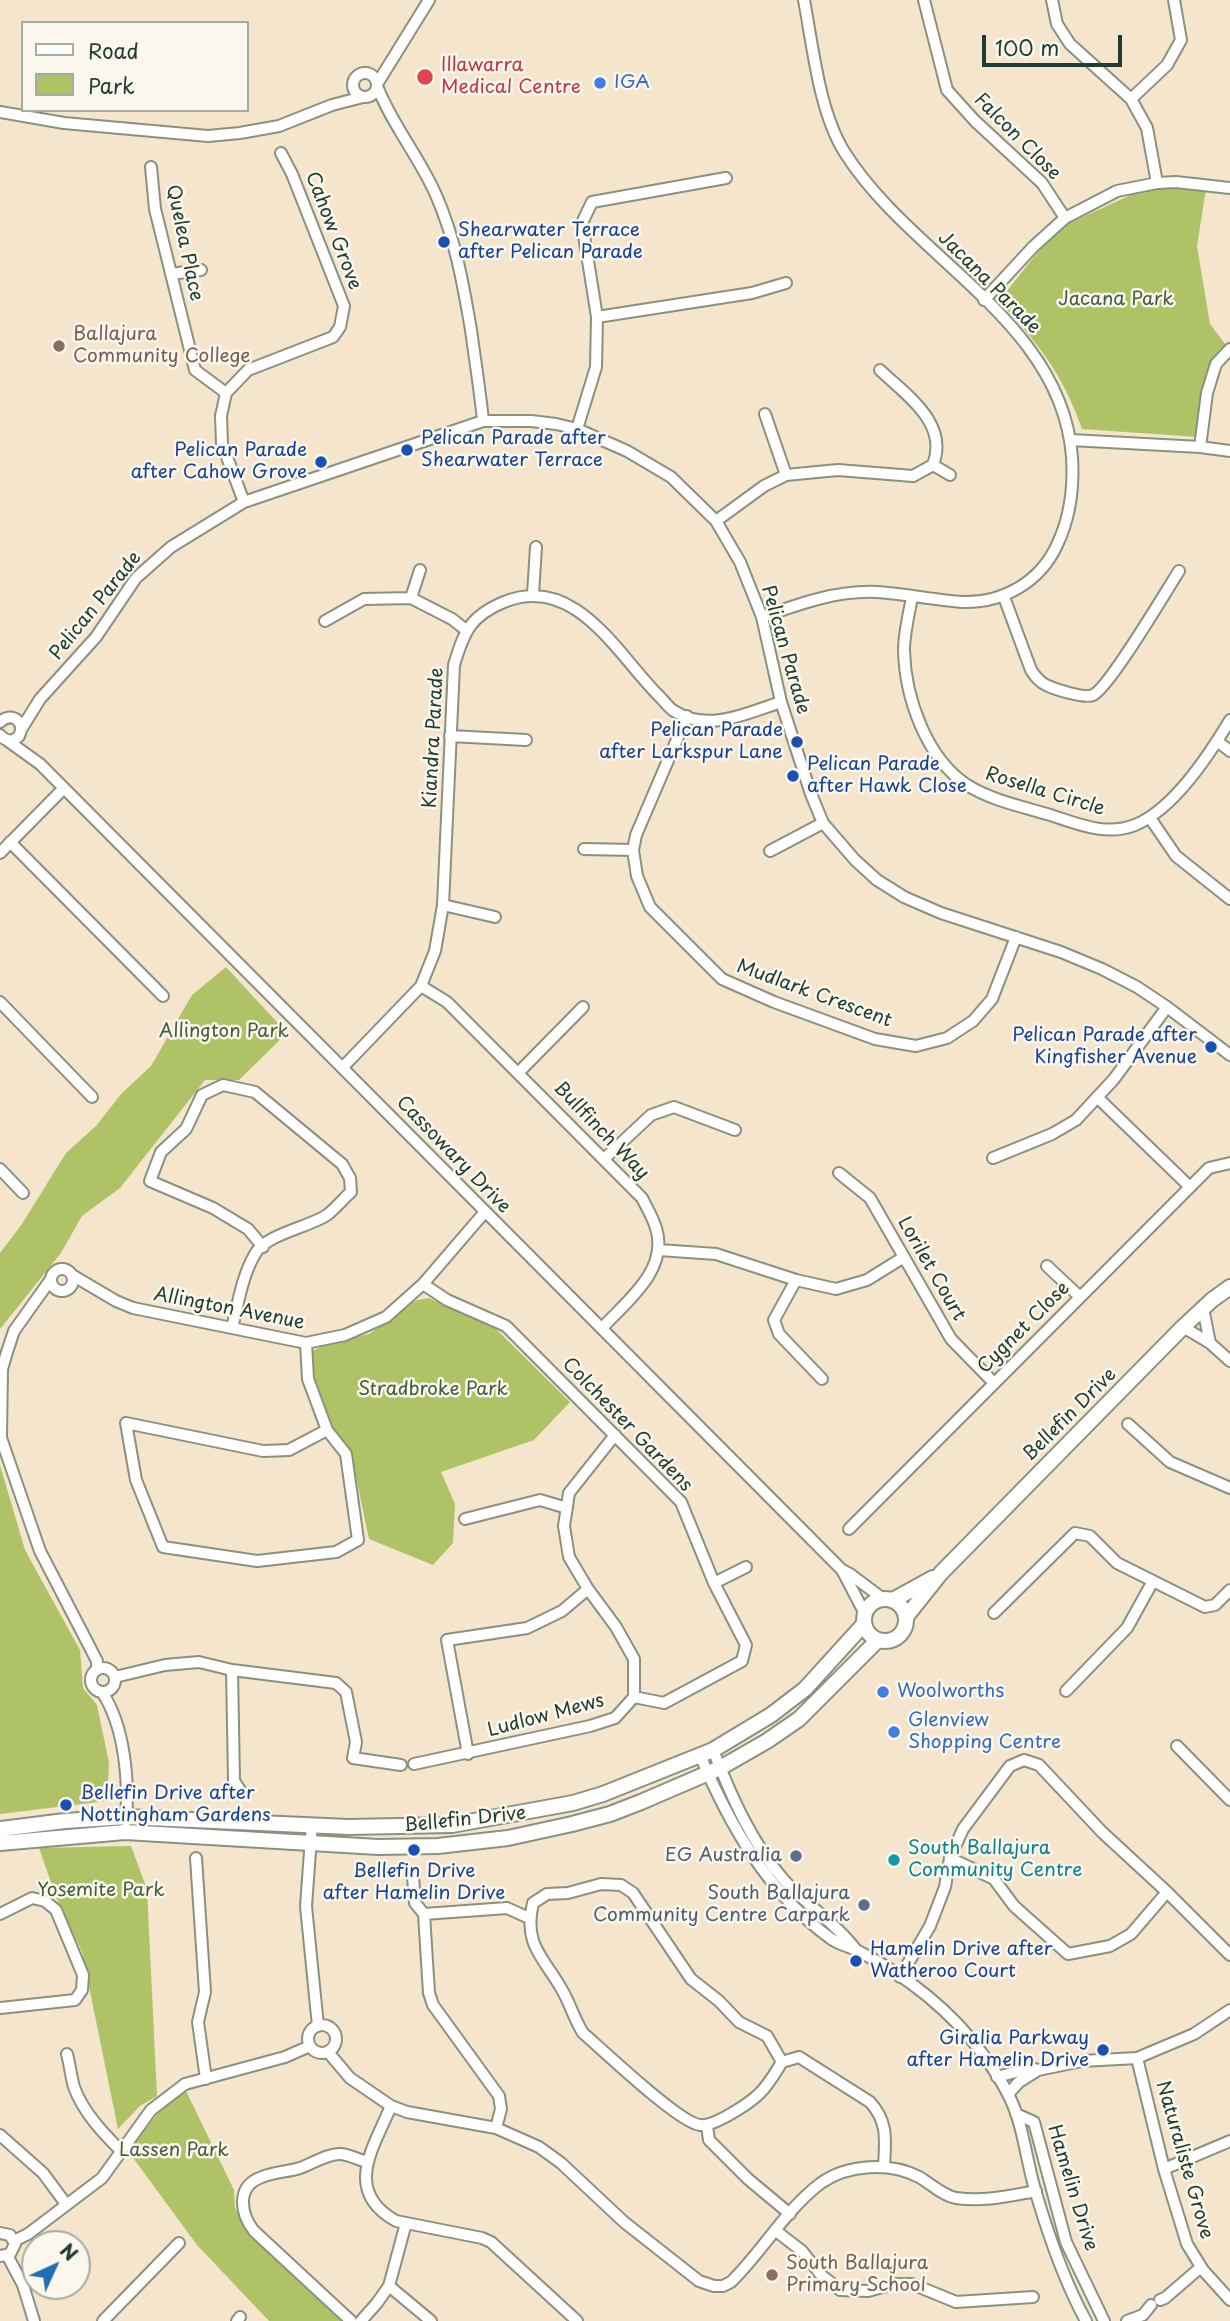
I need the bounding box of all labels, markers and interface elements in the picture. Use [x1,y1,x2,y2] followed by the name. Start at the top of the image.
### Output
[21,21,248,112] legend
[985,21,1125,65] scale bar
[995,31,1059,63] text: 100 m
[88,34,139,66] text: Road
[441,55,581,99] place label: Illawarra Medical Centre
[415,67,435,87] marker: Illawarra Medical Centre
[88,69,135,101] text: Park
[614,72,650,94] place label: IGA
[592,75,608,91] marker: IGA
[969,89,1065,185] street label: Falcon Close
[300,169,366,293] street label: Cahow Grove
[161,183,207,303] street label: Quelea Place
[458,220,643,264] place label: Shearwater Terrace after Pelican Parade
[933,227,1045,339] street label: Jacana Parade
[436,234,452,250] marker: Shearwater Terrace after Pelican Parade
[1058,289,1174,311] park label: Jacana Park
[73,324,251,368] place label: Ballajura Community College
[51,338,67,354] marker: Ballajura Community College
[421,428,606,472] place label: Pelican Parade after Shearwater Terrace
[131,440,307,484] place label: Pelican Parade after Cahow Grove
[399,442,415,458] marker: Pelican Parade after Shearwater Terrace
[313,454,329,470] marker: Pelican Parade after Cahow Grove
[45,547,147,665] street label: Pelican Parade
[756,583,814,717] street label: Pelican Parade
[419,667,449,809] street label: Kiandra Parade
[599,720,783,764] place label: Pelican Parade after Larkspur Lane
[789,734,805,750] marker: Pelican Parade after Larkspur Lane
[807,754,967,798] place label: Pelican Parade after Hawk Close
[982,763,1108,821] street label: Rosella Circle
[785,768,801,784] marker: Pelican Parade after Hawk Close
[733,955,895,1033] street label: Mudlark Crescent
[159,1021,289,1043] park label: Allington Park
[1012,1025,1197,1069] place label: Pelican Parade after Kingfisher Avenue
[1203,1039,1219,1055] marker: Pelican Parade after Kingfisher Avenue
[548,1077,654,1185] street label: Bullfinch Way
[391,1091,515,1219] street label: Cassowary Drive
[892,1213,970,1325] street label: Lorilet Court
[973,1277,1075,1379] street label: Cygnet Close
[152,1283,306,1335] street label: Allington Avenue
[557,1353,697,1497] street label: Colchester Gardens
[1019,1364,1121,1466] street label: Bellefin Drive
[358,1379,508,1401] park label: Stradbroke Park
[897,1681,1004,1703] place label: Woolworths
[875,1684,891,1700] marker: Woolworths
[485,1689,607,1743] street label: Ludlow Mews
[908,1710,1061,1754] place label: Glenview Shopping Centre
[886,1724,902,1740] marker: Glenview Shopping Centre
[80,1783,271,1827] place label: Bellefin Drive after Nottingham Gardens
[58,1797,74,1813] marker: Bellefin Drive after Nottingham Gardens
[403,1802,527,1838] street label: Bellefin Drive
[908,1838,1082,1882] place label: South Ballajura Community Centre
[406,1842,422,1858] marker: Bellefin Drive after Hamelin Drive
[665,1845,782,1867] place label: EG Australia
[788,1848,804,1864] marker: EG Australia
[886,1852,902,1868] marker: South Ballajura Community Centre
[323,1861,505,1905] place label: Bellefin Drive after Hamelin Drive
[37,1880,165,1902] park label: Yosemite Park
[593,1883,850,1927] place label: South Ballajura Community Centre Carpark
[856,1897,872,1913] marker: South Ballajura Community Centre Carpark
[870,1939,1053,1983] place label: Hamelin Drive after Watheroo Court
[848,1953,864,1969] marker: Hamelin Drive after Watheroo Court
[906,2028,1089,2072] place label: Giralia Parkway after Hamelin Drive
[1095,2042,1111,2058] marker: Giralia Parkway after Hamelin Drive
[1151,2078,1217,2242] street label: Naturaliste Grove
[1042,2122,1102,2254] street label: Hamelin Drive
[119,2140,229,2162] park label: Lassen Park
[21,2230,91,2300] north arrow
[54,2236,85,2267] text: N
[786,2253,928,2297] place label: South Ballajura Primary School
[764,2267,780,2283] marker: South Ballajura Primary School

